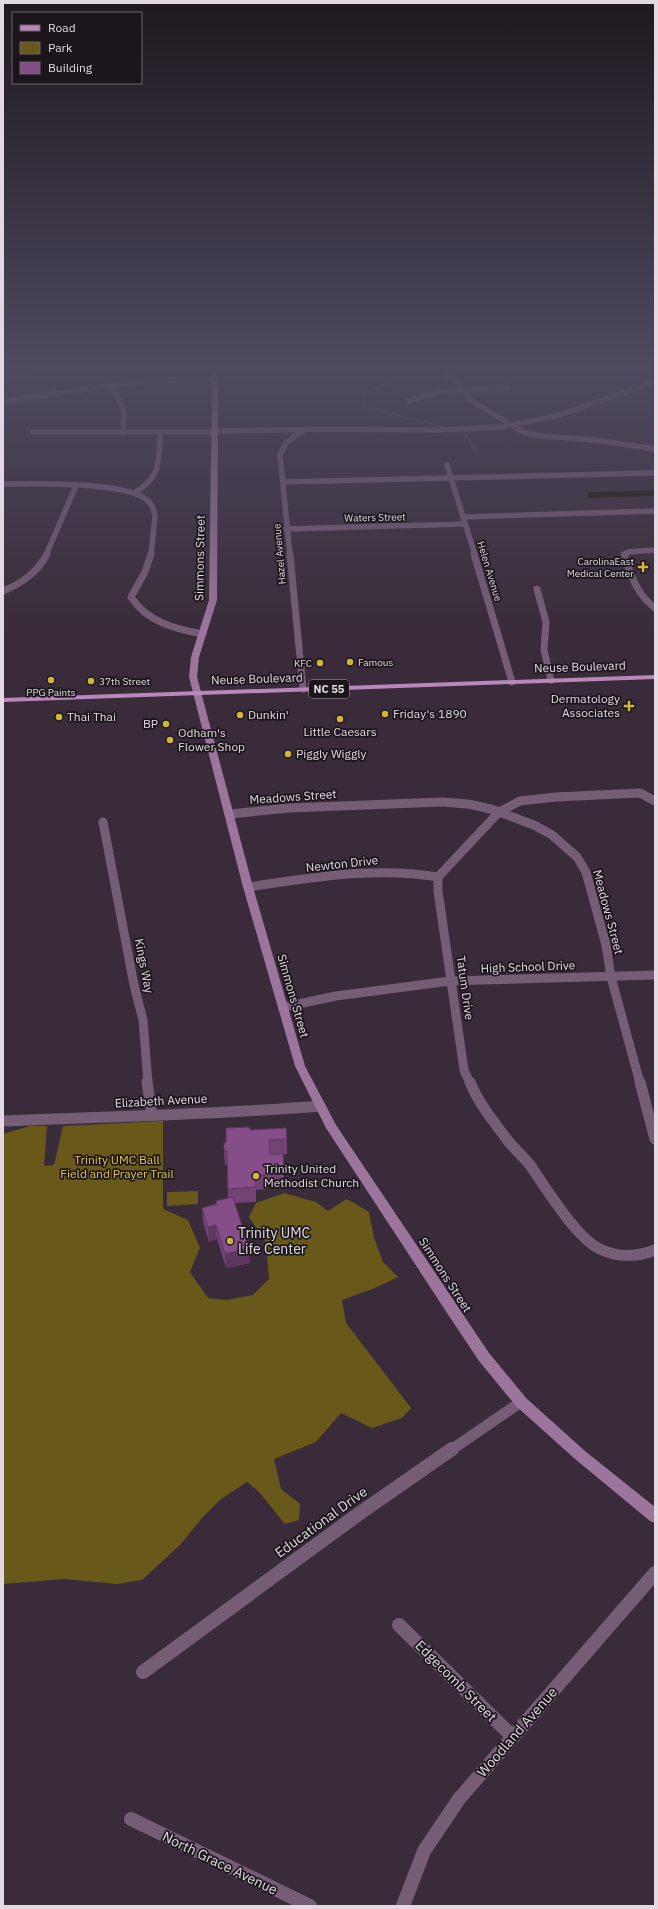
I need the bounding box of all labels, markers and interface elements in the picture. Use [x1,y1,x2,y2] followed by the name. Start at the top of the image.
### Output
[12,12,142,84] legend
[48,20,76,35] text: Road
[48,40,73,55] text: Park
[48,60,93,75] text: Building
[344,510,406,525] street label: Waters Street
[191,515,208,601] street label: Simmons Street
[270,523,289,585] street label: Hazel Avenue
[474,540,505,603] street label: Helen Avenue
[567,555,634,580] place label: CarolinaEast Medical Center
[637,561,649,573] marker: CarolinaEast Medical Center
[358,656,394,669] place label: Famous
[294,657,312,670] place label: KFC
[345,657,355,667] marker: Famous
[534,657,626,676] street label: Neuse Boulevard
[315,658,325,668] marker: KFC
[211,669,303,688] street label: Neuse Boulevard
[46,675,56,685] marker: PPG Paints
[99,675,150,688] place label: 37th Street
[86,676,96,686] marker: 37th Street
[309,680,349,698] road number: NC 55
[26,686,76,699] place label: PPG Paints
[551,691,620,720] place label: Dermatology Associates
[623,700,635,712] marker: Dermatology Associates
[393,706,467,721] place label: Friday's 1890
[248,707,289,722] place label: Dunkin'
[67,709,116,724] place label: Thai Thai
[380,709,390,719] marker: Friday's 1890
[235,710,245,720] marker: Dunkin'
[54,712,64,722] marker: Thai Thai
[335,714,345,724] marker: Little Caesars
[143,716,158,731] place label: BP
[161,719,171,729] marker: BP
[304,724,377,739] place label: Little Caesars
[178,725,245,754] place label: Odham's Flower Shop
[165,735,175,745] marker: Odham's Flower Shop
[296,746,366,761] place label: Piggly Wiggly
[283,749,293,759] marker: Piggly Wiggly
[249,786,337,807] street label: Meadows Street
[305,852,379,875] street label: Newton Drive
[590,868,627,956] street label: Meadows Street
[132,937,157,995] street label: Kings Way
[274,952,313,1039] street label: Simmons Street
[454,955,477,1021] street label: Tatum Drive
[480,957,576,976] street label: High School Drive
[114,1091,208,1110] street label: Elizabeth Avenue
[60,1152,174,1181] park label: Trinity UMC Ball Field and Prayer Trail
[264,1161,359,1190] place label: Trinity United Methodist Church
[251,1171,261,1181] marker: Trinity United Methodist Church
[238,1224,311,1258] place label: Trinity UMC Life Center
[416,1235,475,1315] street label: Simmons Street
[225,1236,235,1246] marker: Trinity UMC Life Center
[271,1482,371,1562] street label: Educational Drive
[411,1636,501,1726] street label: Edgecomb Street
[473,1683,561,1781] street label: Woodland Avenue
[159,1827,281,1899] street label: North Grace Avenue

